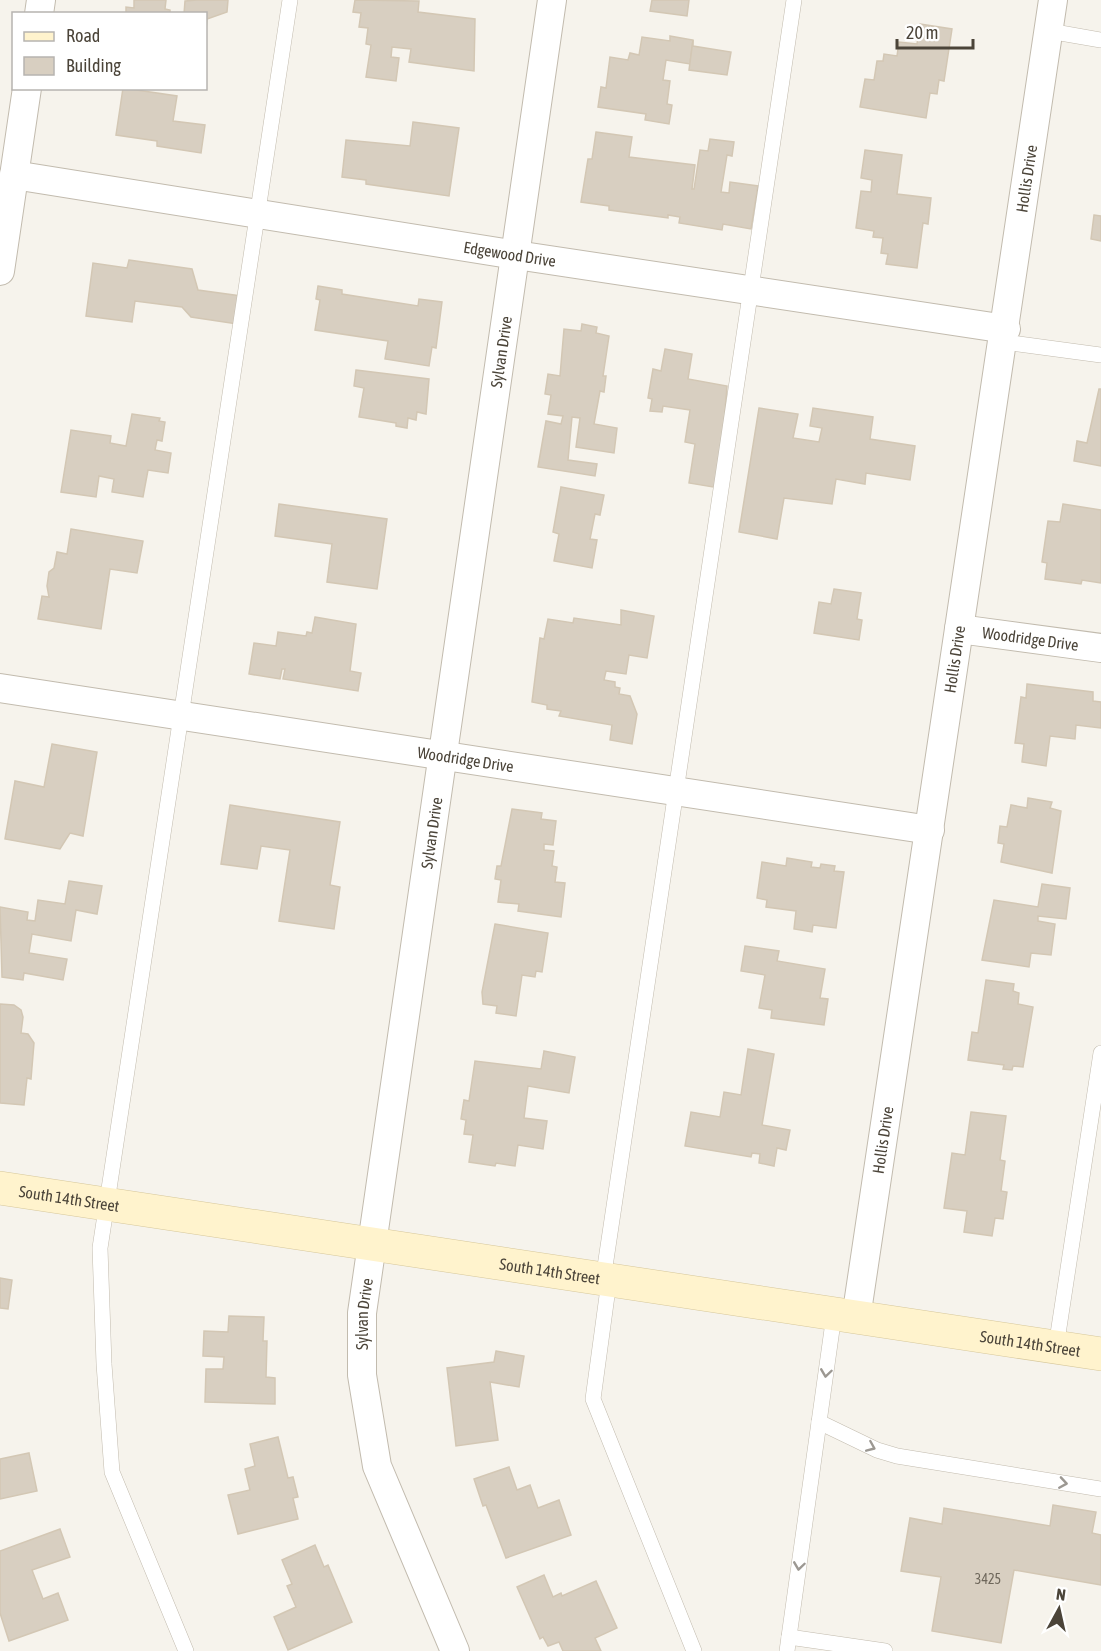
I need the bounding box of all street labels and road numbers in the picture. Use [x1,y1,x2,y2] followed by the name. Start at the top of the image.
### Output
[1012,144,1040,214] street label: Hollis Drive
[462,238,557,270] street label: Edgewood Drive
[487,315,515,389] street label: Sylvan Drive
[981,623,1080,654] street label: Woodridge Drive
[941,624,968,694] street label: Hollis Drive
[416,743,515,775] street label: Woodridge Drive
[417,796,446,870] street label: Sylvan Drive
[869,1105,897,1175] street label: Hollis Drive
[18,1182,121,1215] street label: South 14th Street
[498,1254,602,1287] street label: South 14th Street
[353,1277,376,1350] street label: Sylvan Drive
[979,1327,1082,1360] street label: South 14th Street

